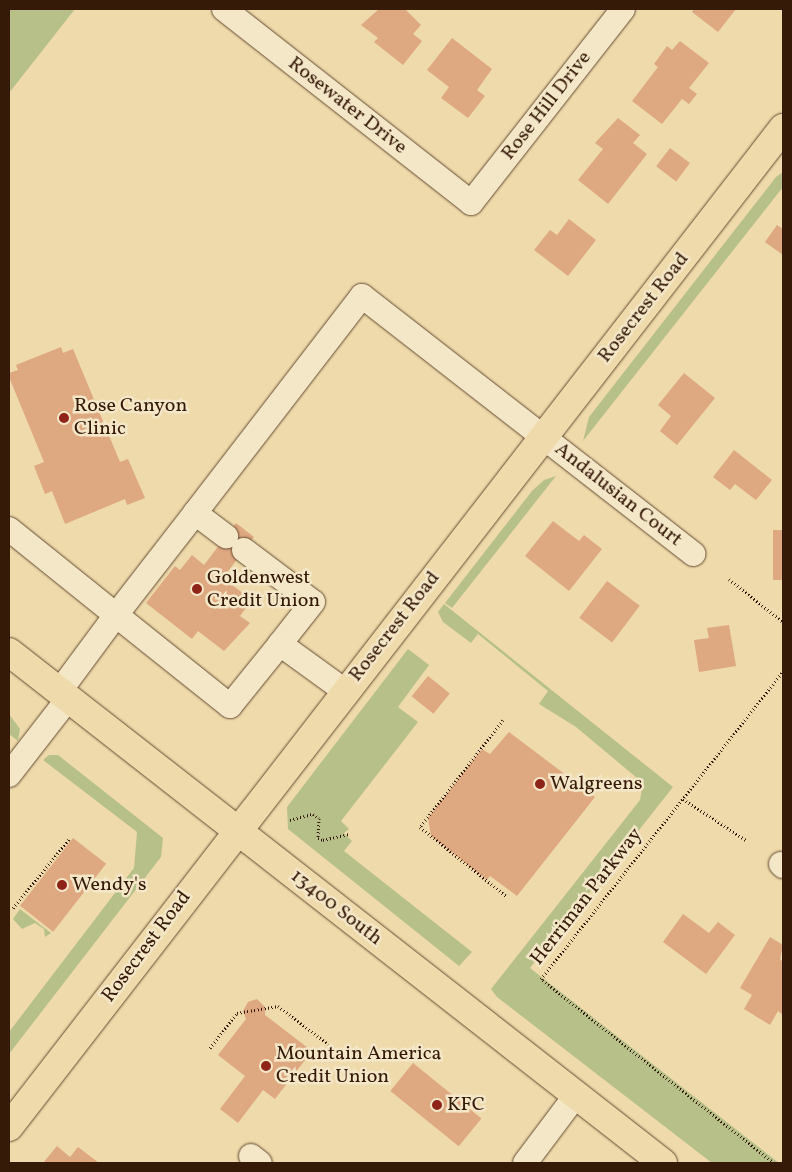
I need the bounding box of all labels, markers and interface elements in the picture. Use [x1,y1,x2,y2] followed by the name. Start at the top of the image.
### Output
[497,47,597,165] street label: Rose Hill Drive
[283,52,411,160] street label: Rosewater Drive
[593,248,695,368] street label: Rosecrest Road
[74,394,187,441] place label: Rose Canyon Clinic
[58,412,70,424] marker: Rose Canyon Clinic
[549,438,687,552] street label: Andalusian Court
[207,566,320,613] place label: Goldenwest Credit Union
[344,567,446,687] street label: Rosecrest Road
[191,583,203,595] marker: Goldenwest Credit Union
[550,772,643,796] place label: Walgreens
[534,778,546,790] marker: Walgreens
[526,824,648,970] street label: Herriman Parkway
[285,865,387,951] street label: 13400 South
[72,873,146,897] place label: Wendy's
[56,879,68,891] marker: Wendy's
[97,886,197,1008] street label: Rosecrest Road
[276,1042,442,1089] place label: Mountain America Credit Union
[260,1060,272,1072] marker: Mountain America Credit Union
[447,1093,485,1117] place label: KFC
[431,1099,443,1111] marker: KFC

